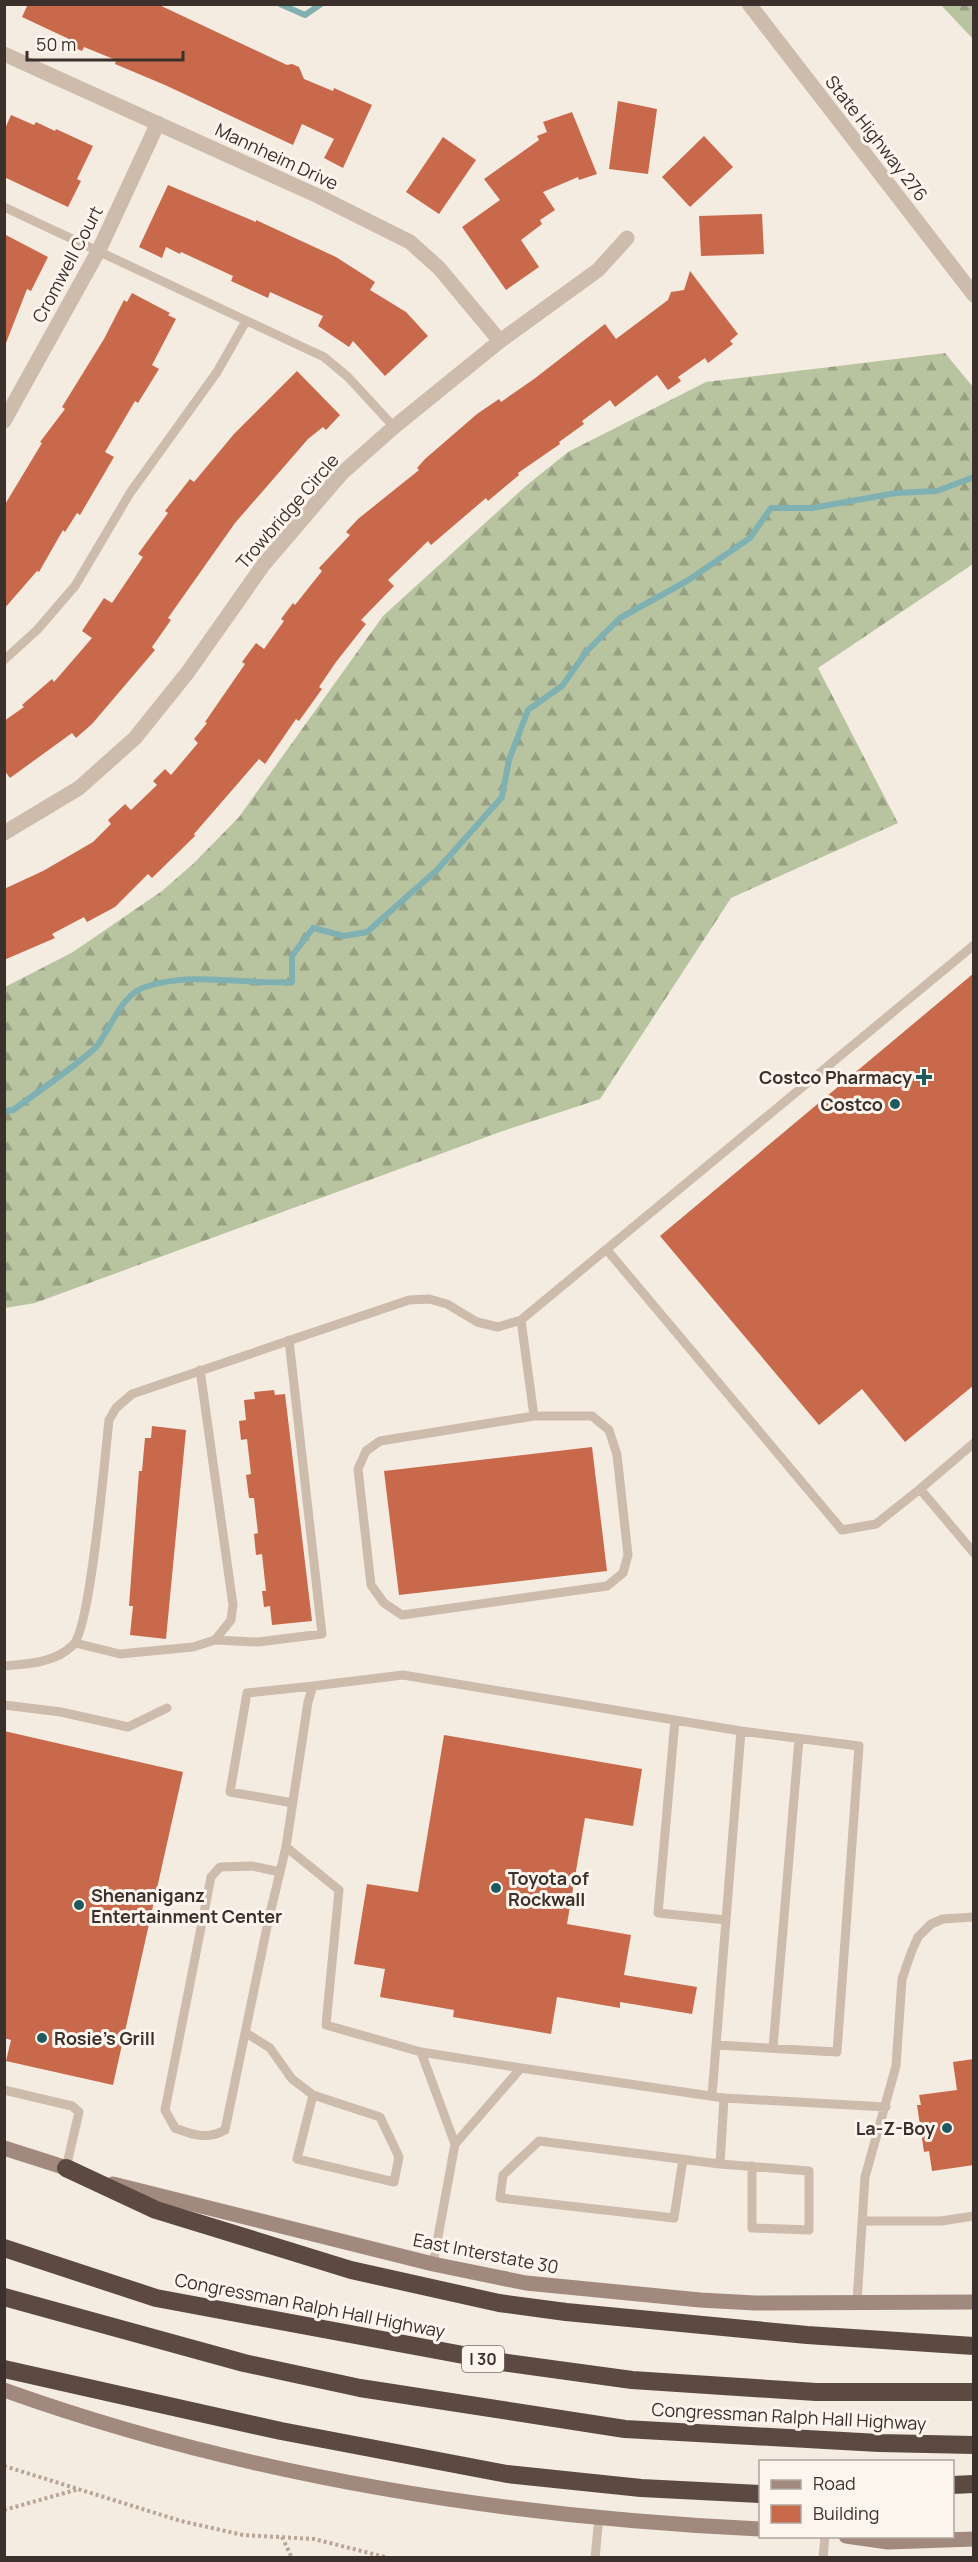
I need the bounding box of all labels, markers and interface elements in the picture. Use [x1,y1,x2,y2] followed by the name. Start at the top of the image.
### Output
[27,24,183,62] scale bar
[36,32,76,56] text: 50 m
[820,70,934,206] street label: State Highway 276
[212,117,342,195] street label: Mannheim Drive
[26,201,108,327] street label: Cromwell Court
[230,448,344,574] street label: Trowbridge Circle
[759,1065,912,1089] place label: Costco Pharmacy
[917,1070,931,1084] marker: Costco Pharmacy
[821,1092,883,1116] place label: Costco
[888,1097,902,1111] marker: Costco
[508,1866,589,1911] place label: Toyota of Rockwall
[489,1881,503,1895] marker: Toyota of Rockwall
[91,1883,282,1928] place label: Shenaniganz Entertainment Center
[72,1898,86,1912] marker: Shenaniganz Entertainment Center
[54,2026,155,2050] place label: Rosie's Grill
[35,2031,49,2045] marker: Rosie's Grill
[856,2116,935,2140] place label: La-Z-Boy
[940,2121,954,2135] marker: La-Z-Boy
[411,2227,561,2279] street label: East Interstate 30
[173,2267,448,2343] street label: Congressman Ralph Hall Highway
[462,2346,504,2372] road number: I 30
[651,2397,927,2435] street label: Congressman Ralph Hall Highway
[759,2460,954,2538] legend
[813,2471,856,2495] text: Road
[813,2501,879,2525] text: Building

